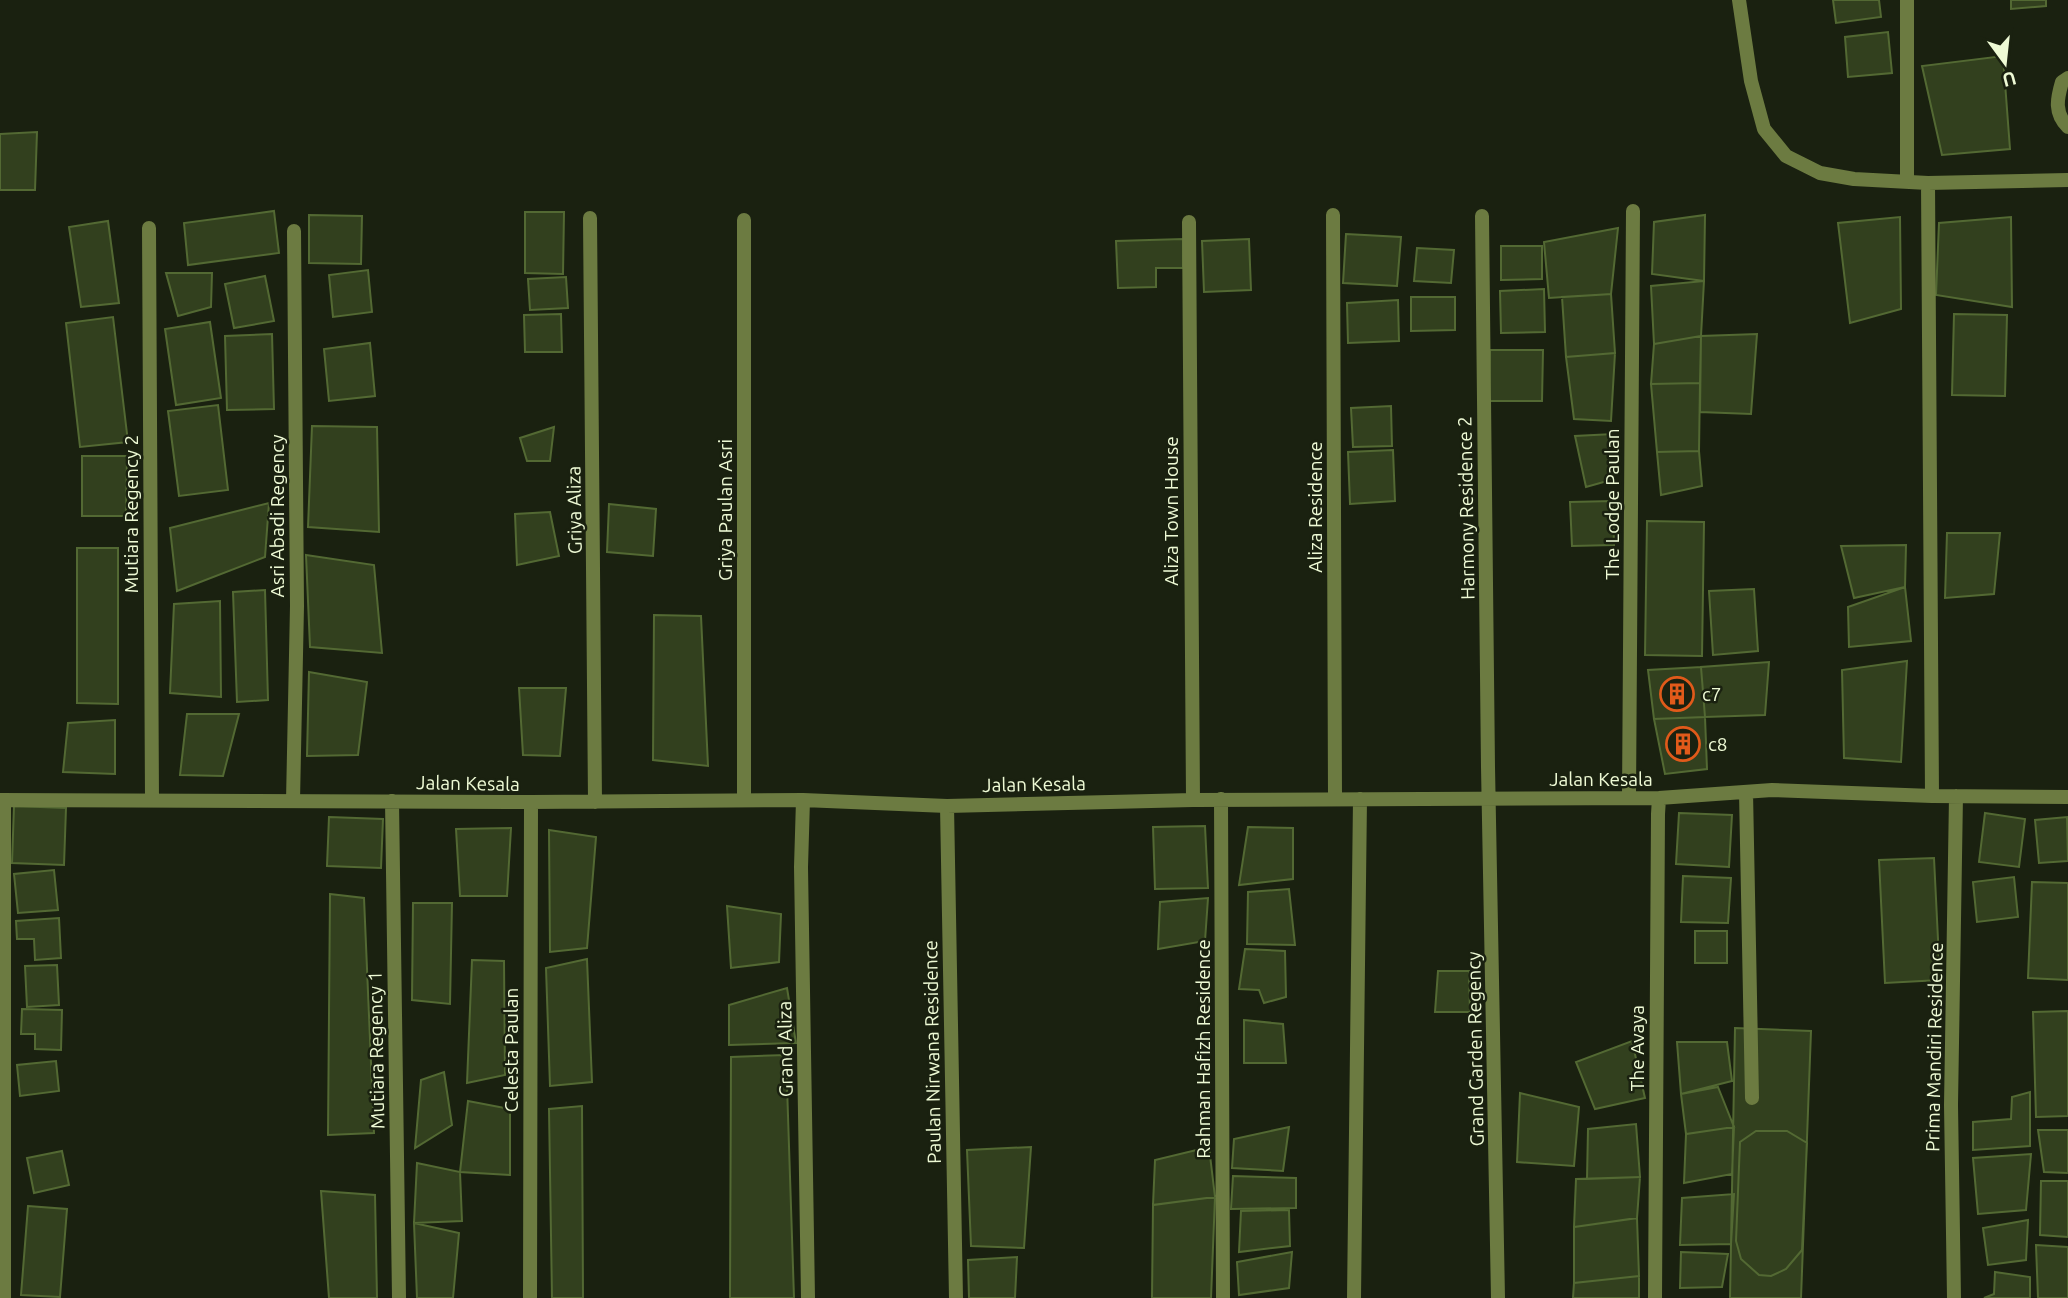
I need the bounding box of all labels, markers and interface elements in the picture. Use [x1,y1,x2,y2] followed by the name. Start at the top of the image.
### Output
[1970,28,2040,98] north arrow
[2000,67,2019,92] text: U
[1453,416,1479,600] street label: Harmony Residence 2
[1601,428,1623,580] street label: The Lodge Paulan
[266,434,288,598] street label: Asri Abadi Regency
[120,435,142,593] street label: Mutiara Regency 2
[1160,436,1182,586] street label: Aliza Town House
[714,439,736,581] street label: Griya Paulan Asri
[1304,441,1326,573] street label: Aliza Residence
[562,466,586,554] street label: Griya Aliza
[1658,675,1696,713] building icon: c7
[1702,683,1722,705] place label: c7
[1664,725,1702,763] building icon: c8
[1708,733,1728,755] place label: c8
[1549,768,1653,790] street label: Jalan Kesala
[416,771,520,795] street label: Jalan Kesala
[982,772,1086,796] street label: Jalan Kesala
[1192,939,1214,1159] street label: Rahman Hafizh Residence
[919,940,945,1164] street label: Paulan Nirwana Residence
[1921,942,1947,1152] street label: Prima Mandiri Residence
[1462,951,1488,1147] street label: Grand Garden Regency
[364,971,388,1129] street label: Mutiara Regency 1
[500,988,522,1112] street label: Celesta Paulan
[773,1001,797,1097] street label: Grand Aliza
[1626,1005,1648,1091] street label: The Avaya

